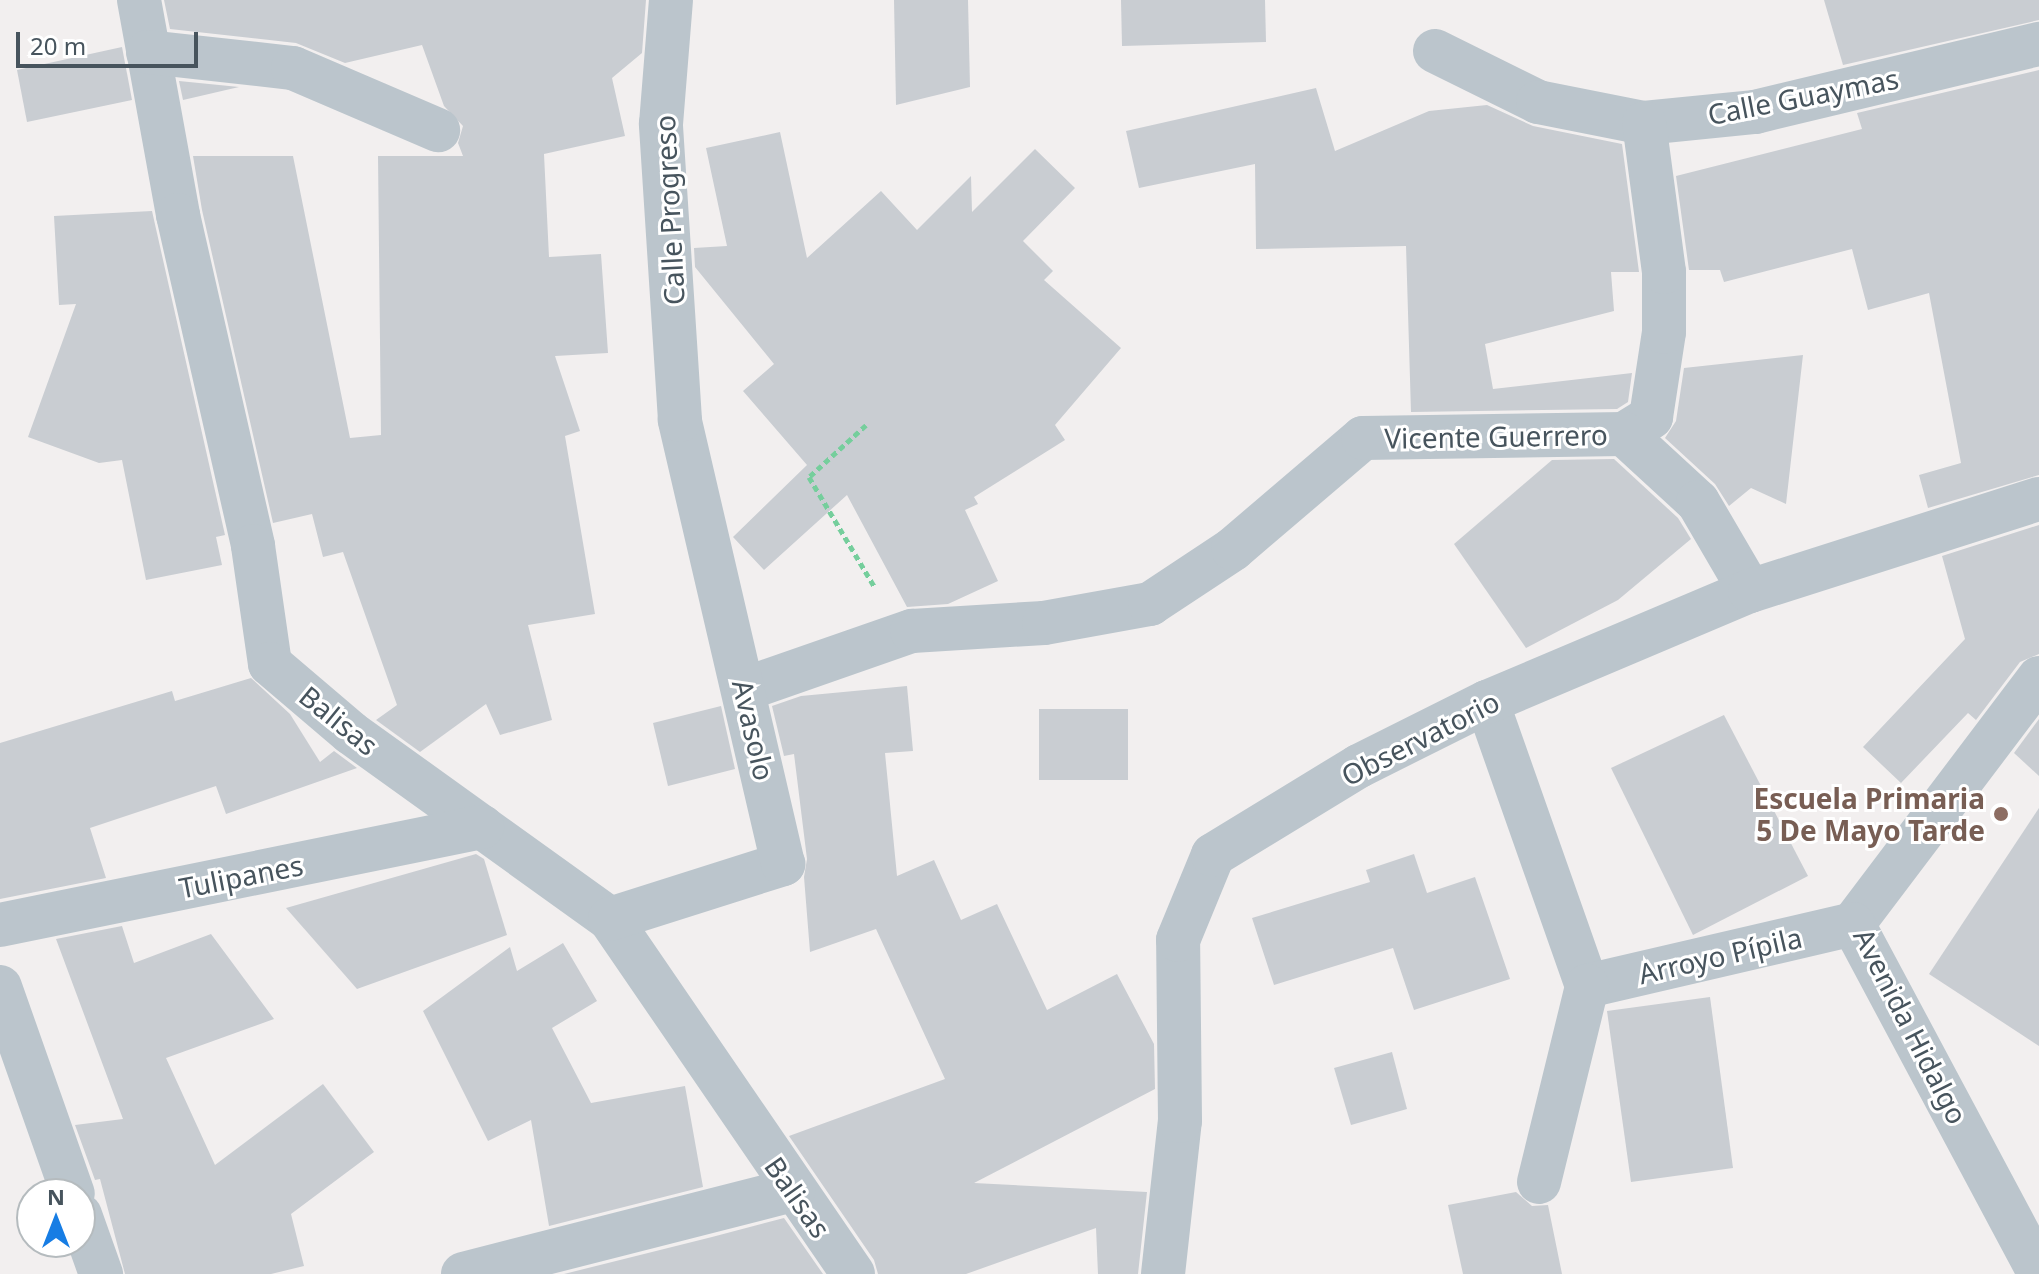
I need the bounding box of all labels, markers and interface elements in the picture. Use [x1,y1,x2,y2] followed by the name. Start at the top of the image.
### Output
[20,16,202,66] scale bar
[30,29,86,62] text: 20 m
[1705,61,1901,131] street label: Calle Guaymas
[647,114,691,306] street label: Calle Progreso
[1384,417,1608,455] street label: Vicente Guerrero
[726,676,782,784] street label: Avasolo
[293,678,385,762] street label: Balisas
[1335,684,1505,792] street label: Observatorio
[1753,781,1985,847] place label: Escuela Primaria 5 De Mayo Tarde
[1992,805,2010,823] marker: Escuela Primaria 5 De Mayo Tarde
[176,848,306,904] street label: Tulipanes
[1635,920,1805,990] street label: Arroyo Pípila
[1847,923,1975,1129] street label: Avenida Hidalgo
[758,1150,838,1244] street label: Balisas
[16,1178,96,1258] north arrow
[47,1181,65,1211] text: N

